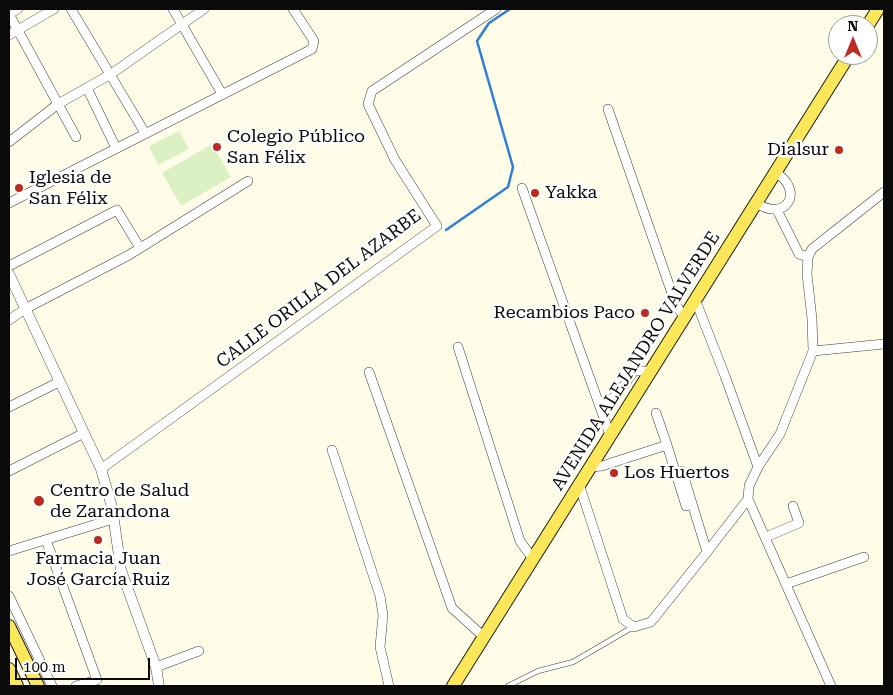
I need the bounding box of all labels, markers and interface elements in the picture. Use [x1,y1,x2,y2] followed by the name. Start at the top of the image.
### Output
[828,15,878,65] north arrow
[848,18,858,34] text: N
[227,126,365,168] place label: Colegio Público San Félix
[767,139,829,161] place label: Dialsur
[211,141,223,153] marker: Colegio Público San Félix
[833,144,845,156] marker: Dialsur
[29,167,111,210] place label: Iglesia de San Félix
[13,182,25,194] marker: Iglesia de San Félix
[545,182,597,204] place label: Yakka
[529,187,541,199] marker: Yakka
[212,205,426,373] street label: CALLE ORILLA DEL AZARBE
[547,228,725,494] street label: AVENIDA ALEJANDRO VALVERDE
[494,302,635,324] place label: Recambios Paco
[639,307,651,319] marker: Recambios Paco
[624,462,729,484] place label: Los Huertos
[608,467,620,479] marker: Los Huertos
[50,480,189,522] place label: Centro de Salud de Zarandona
[32,494,46,508] marker: Centro de Salud de Zarandona
[92,534,104,546] marker: Farmacia Juan José García Ruiz
[27,548,169,590] place label: Farmacia Juan José García Ruiz
[18,648,152,680] scale bar
[23,658,66,676] text: 100 m

